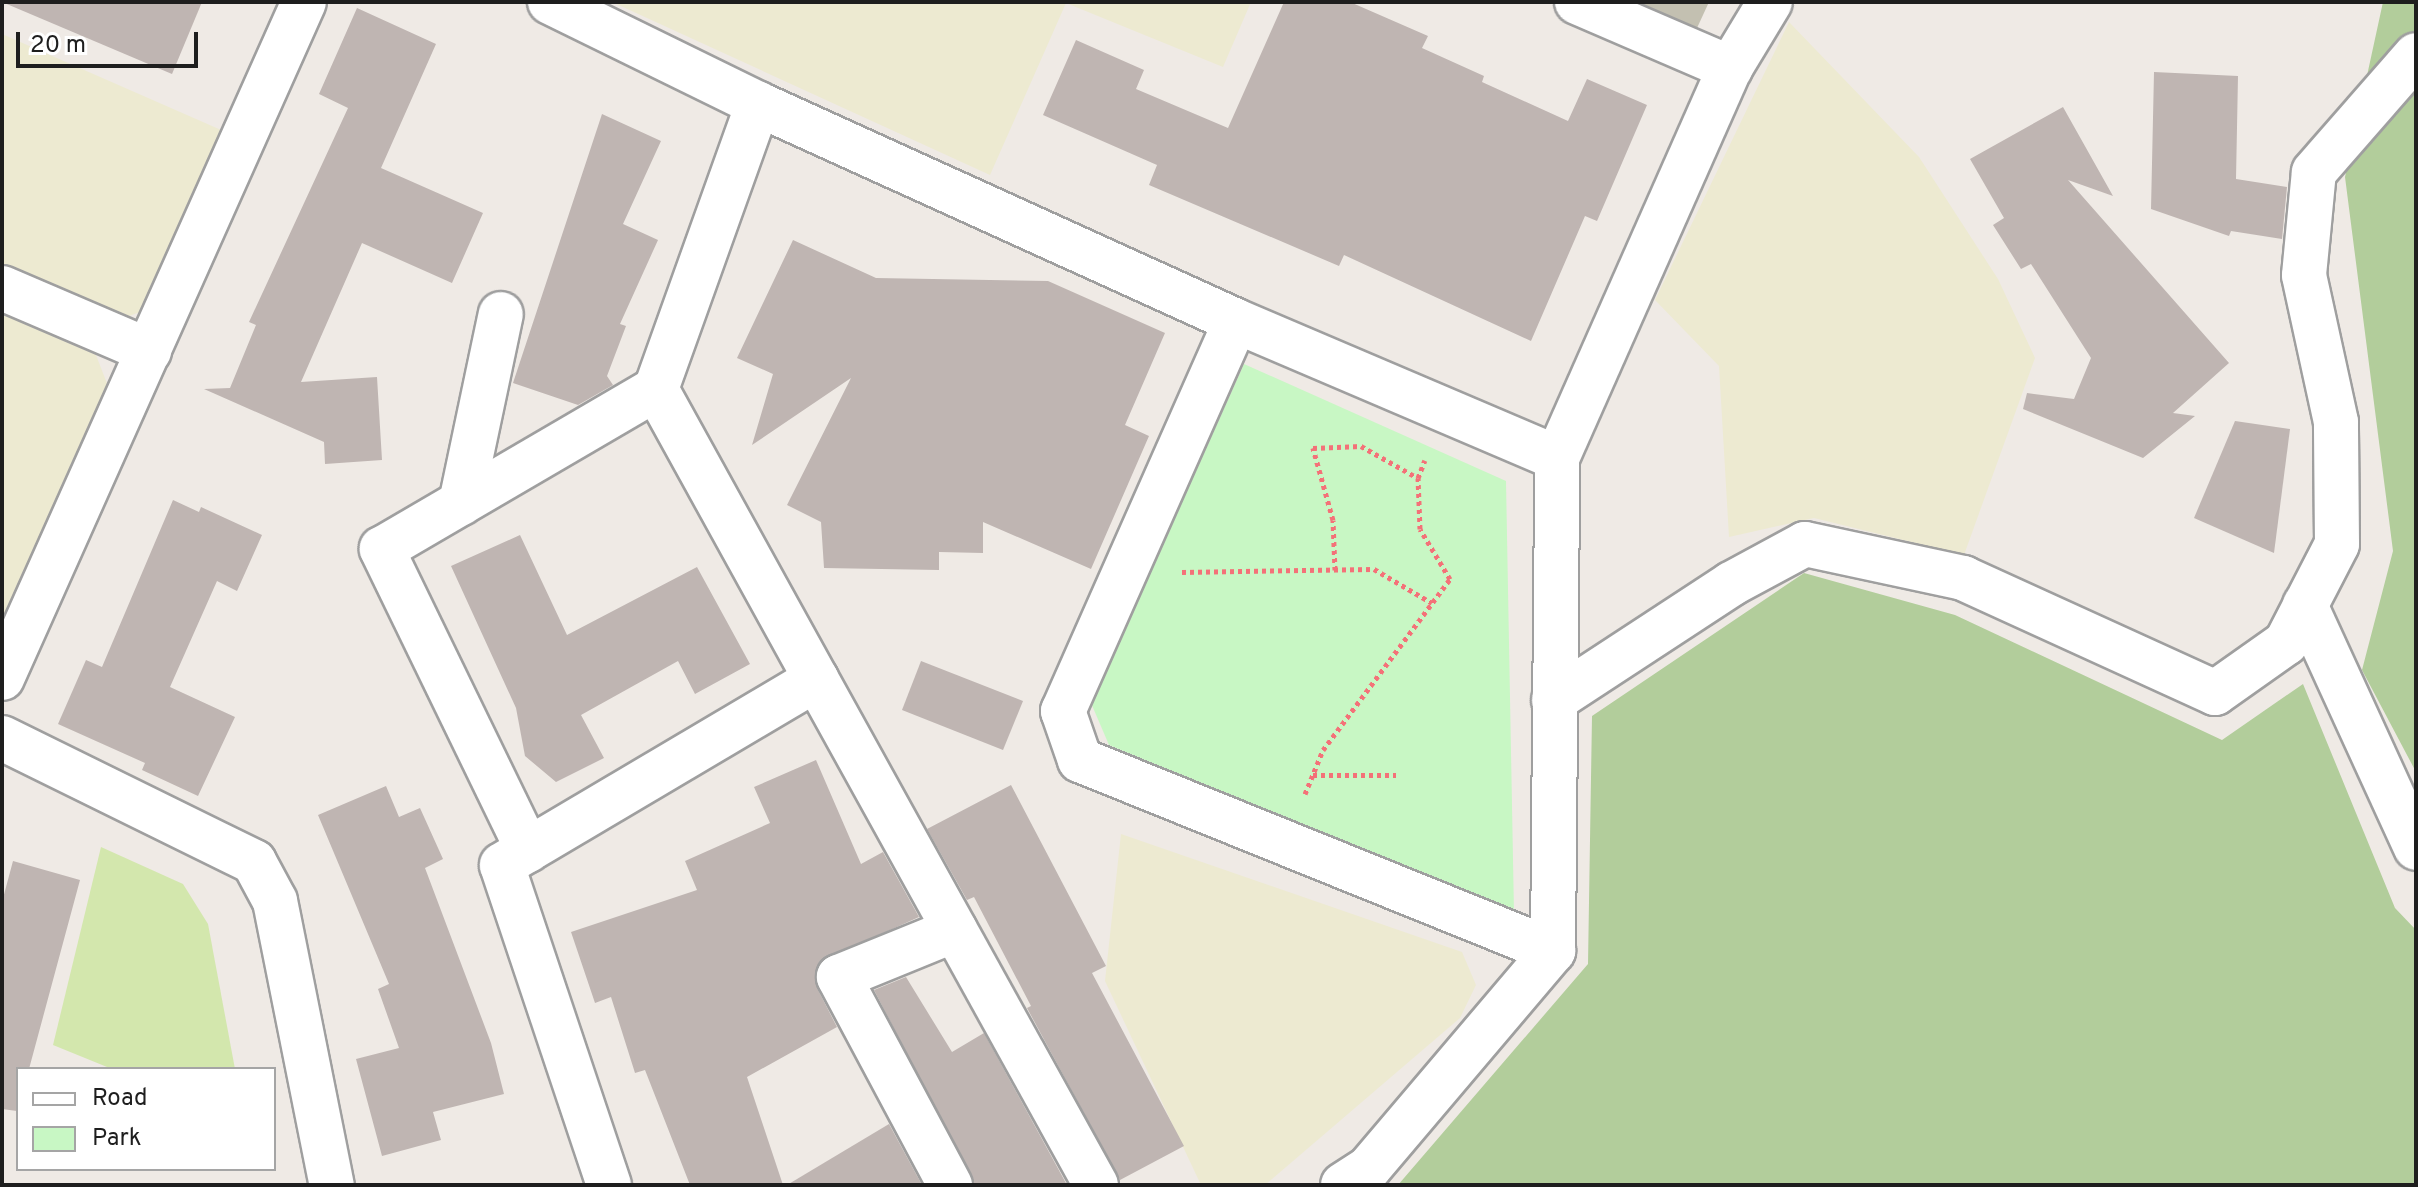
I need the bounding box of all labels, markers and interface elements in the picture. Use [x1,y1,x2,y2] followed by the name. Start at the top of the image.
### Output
[20,16,202,66] scale bar
[30,31,86,61] text: 20 m
[16,1067,276,1171] legend
[92,1084,148,1114] text: Road
[92,1124,142,1154] text: Park

